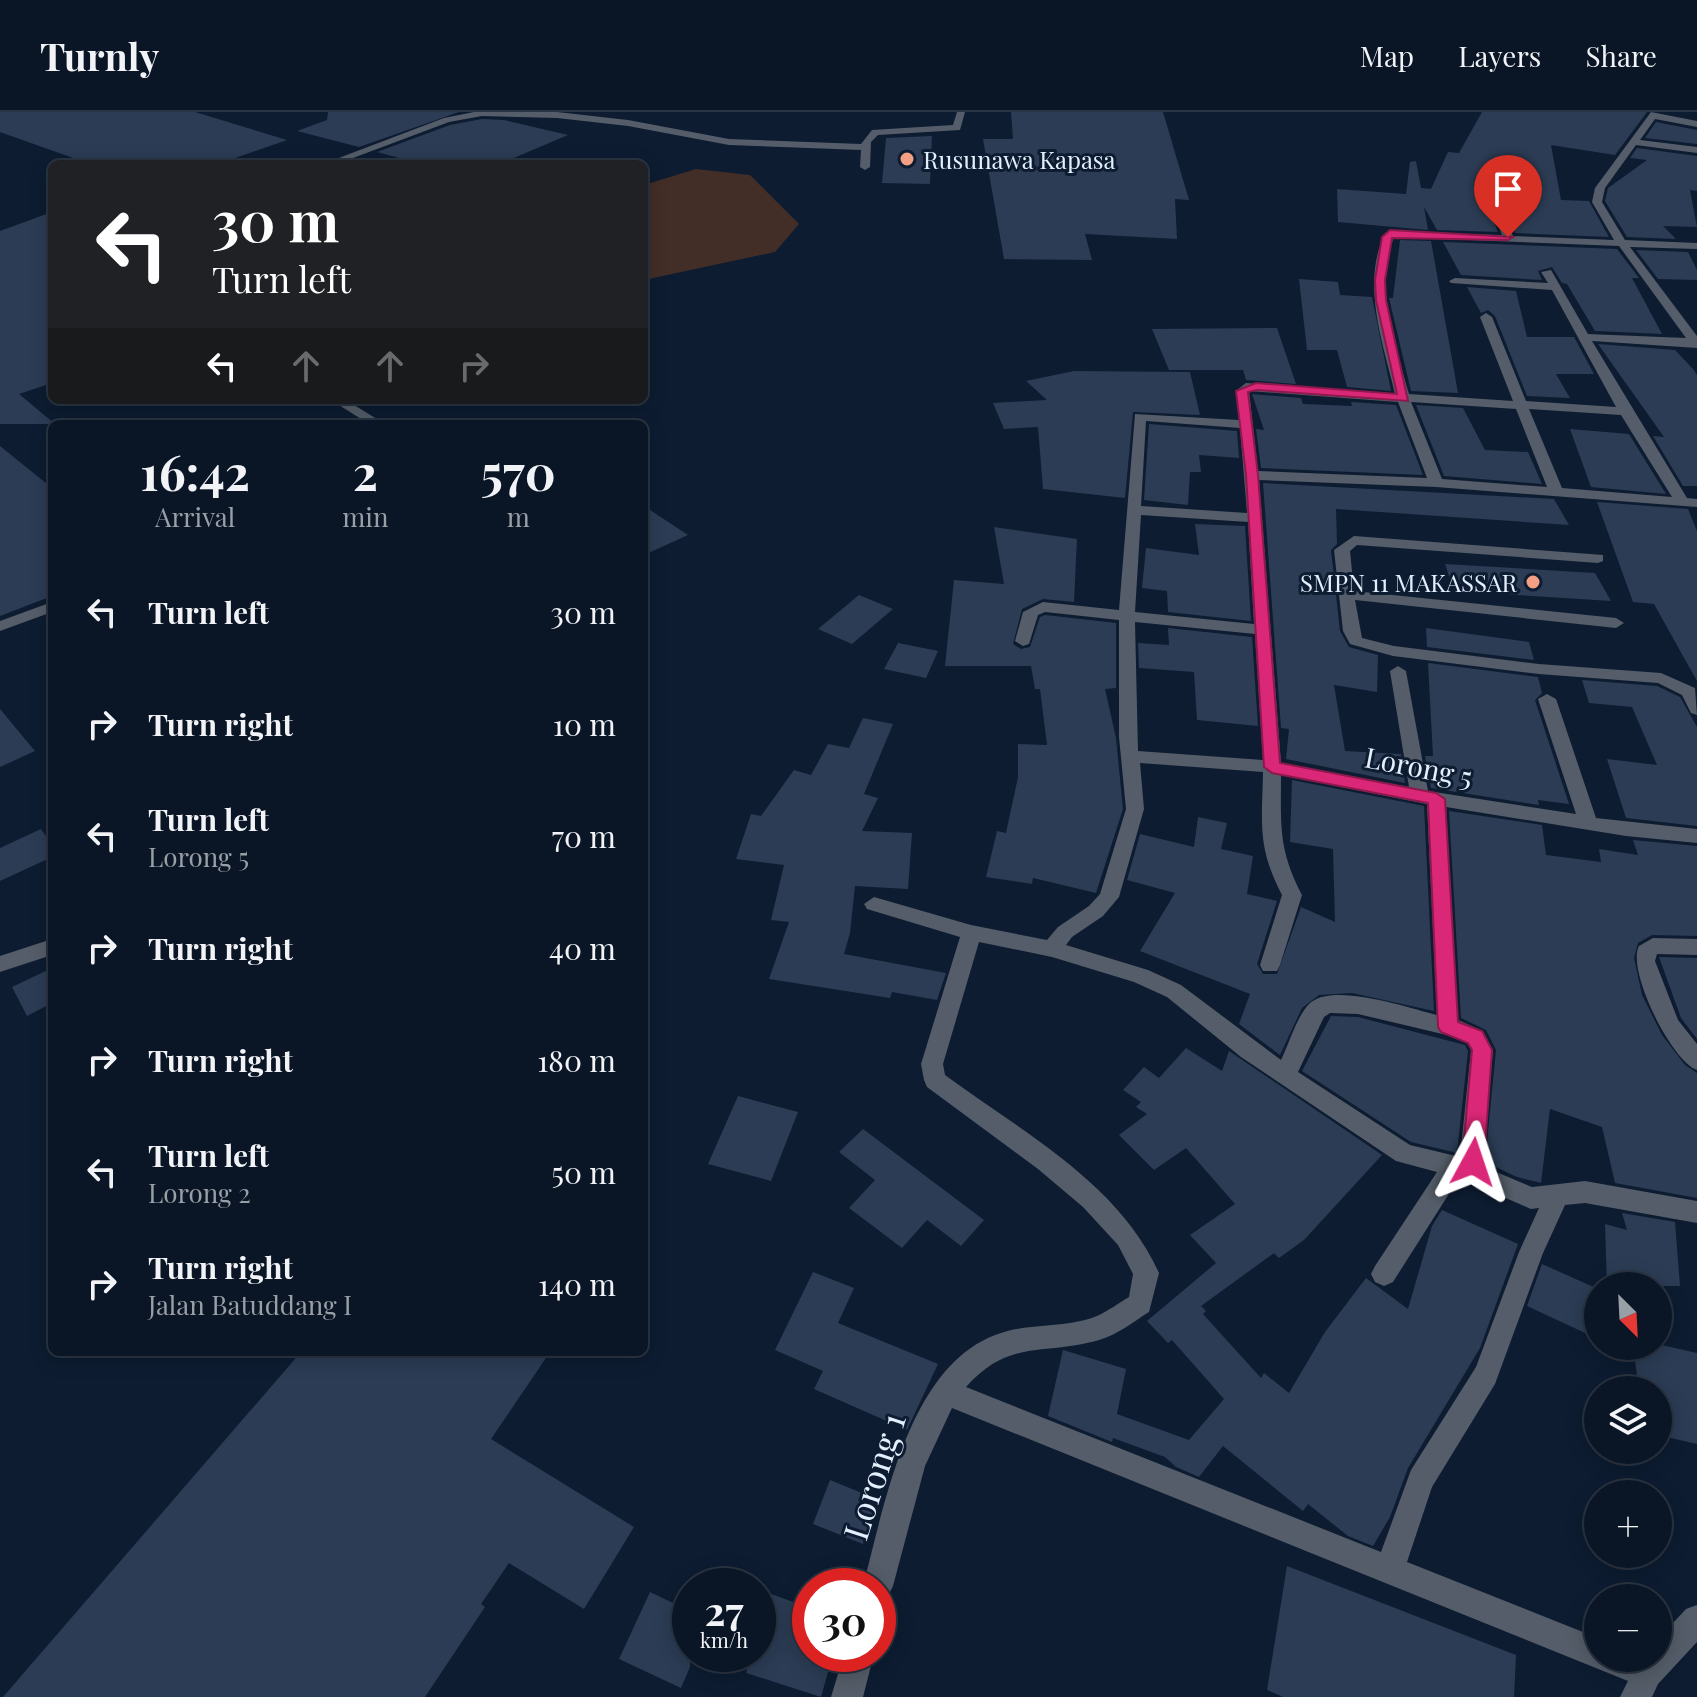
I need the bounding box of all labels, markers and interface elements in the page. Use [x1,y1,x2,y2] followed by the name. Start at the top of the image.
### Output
[40,30,159,81] text: Turnly
[1360,37,1414,74] text: Map
[1458,37,1541,74] text: Layers
[1585,37,1657,74] text: Share
[923,143,1116,175] place label: Rusunawa Kapasa
[898,150,916,168] marker: Rusunawa Kapasa
[1474,155,1542,237] pin
[1486,167,1530,211] icon: arrive
[212,182,339,257] text: 30 m
[80,192,184,296] icon: left
[212,254,351,302] text: Turn left
[200,344,244,388] icon: left
[284,344,328,388] icon: ahead
[368,344,412,388] icon: ahead
[452,344,496,388] icon: right
[140,439,250,503] text: 16:42
[353,439,378,503] text: 2
[481,439,556,503] text: 570
[155,499,235,534] text: Arrival
[342,499,389,534] text: min
[507,499,530,534] text: m
[1300,566,1517,598] place label: SMPN 11 MAKASSAR
[1524,573,1542,591] marker: SMPN 11 MAKASSAR
[80,590,124,634] icon: left
[148,592,269,632] text: Turn left
[550,592,616,632] text: 30 m
[80,702,124,746] icon: right
[148,704,293,744] text: Turn right
[553,704,616,744] text: 10 m
[1362,737,1476,795] street label: Lorong 5
[148,799,269,839] text: Turn left
[80,814,124,858] icon: left
[552,816,616,856] text: 70 m
[148,839,249,874] text: Lorong 5
[80,926,124,970] icon: right
[148,928,293,968] text: Turn right
[549,928,616,968] text: 40 m
[80,1038,124,1082] icon: right
[148,1040,293,1080] text: Turn right
[537,1040,616,1080] text: 180 m
[1431,1120,1515,1204] position arrow
[148,1135,269,1175] text: Turn left
[80,1150,124,1194] icon: left
[551,1152,616,1192] text: 50 m
[148,1175,251,1210] text: Lorong 2
[148,1247,293,1287] text: Turn right
[80,1262,124,1306] icon: right
[538,1264,616,1304] text: 140 m
[1584,1272,1672,1360] north arrow
[1584,1272,1672,1672] map controls
[148,1287,352,1322] text: Jalan Batuddang I
[1584,1376,1672,1464] button: layers
[831,1407,915,1545] street label: Lorong 1
[1584,1480,1672,1568] button: +
[792,1568,896,1672] speed limit sign: 30
[704,1583,744,1636] text: 27
[1584,1584,1672,1672] button: −
[700,1626,748,1653] text: km/h

